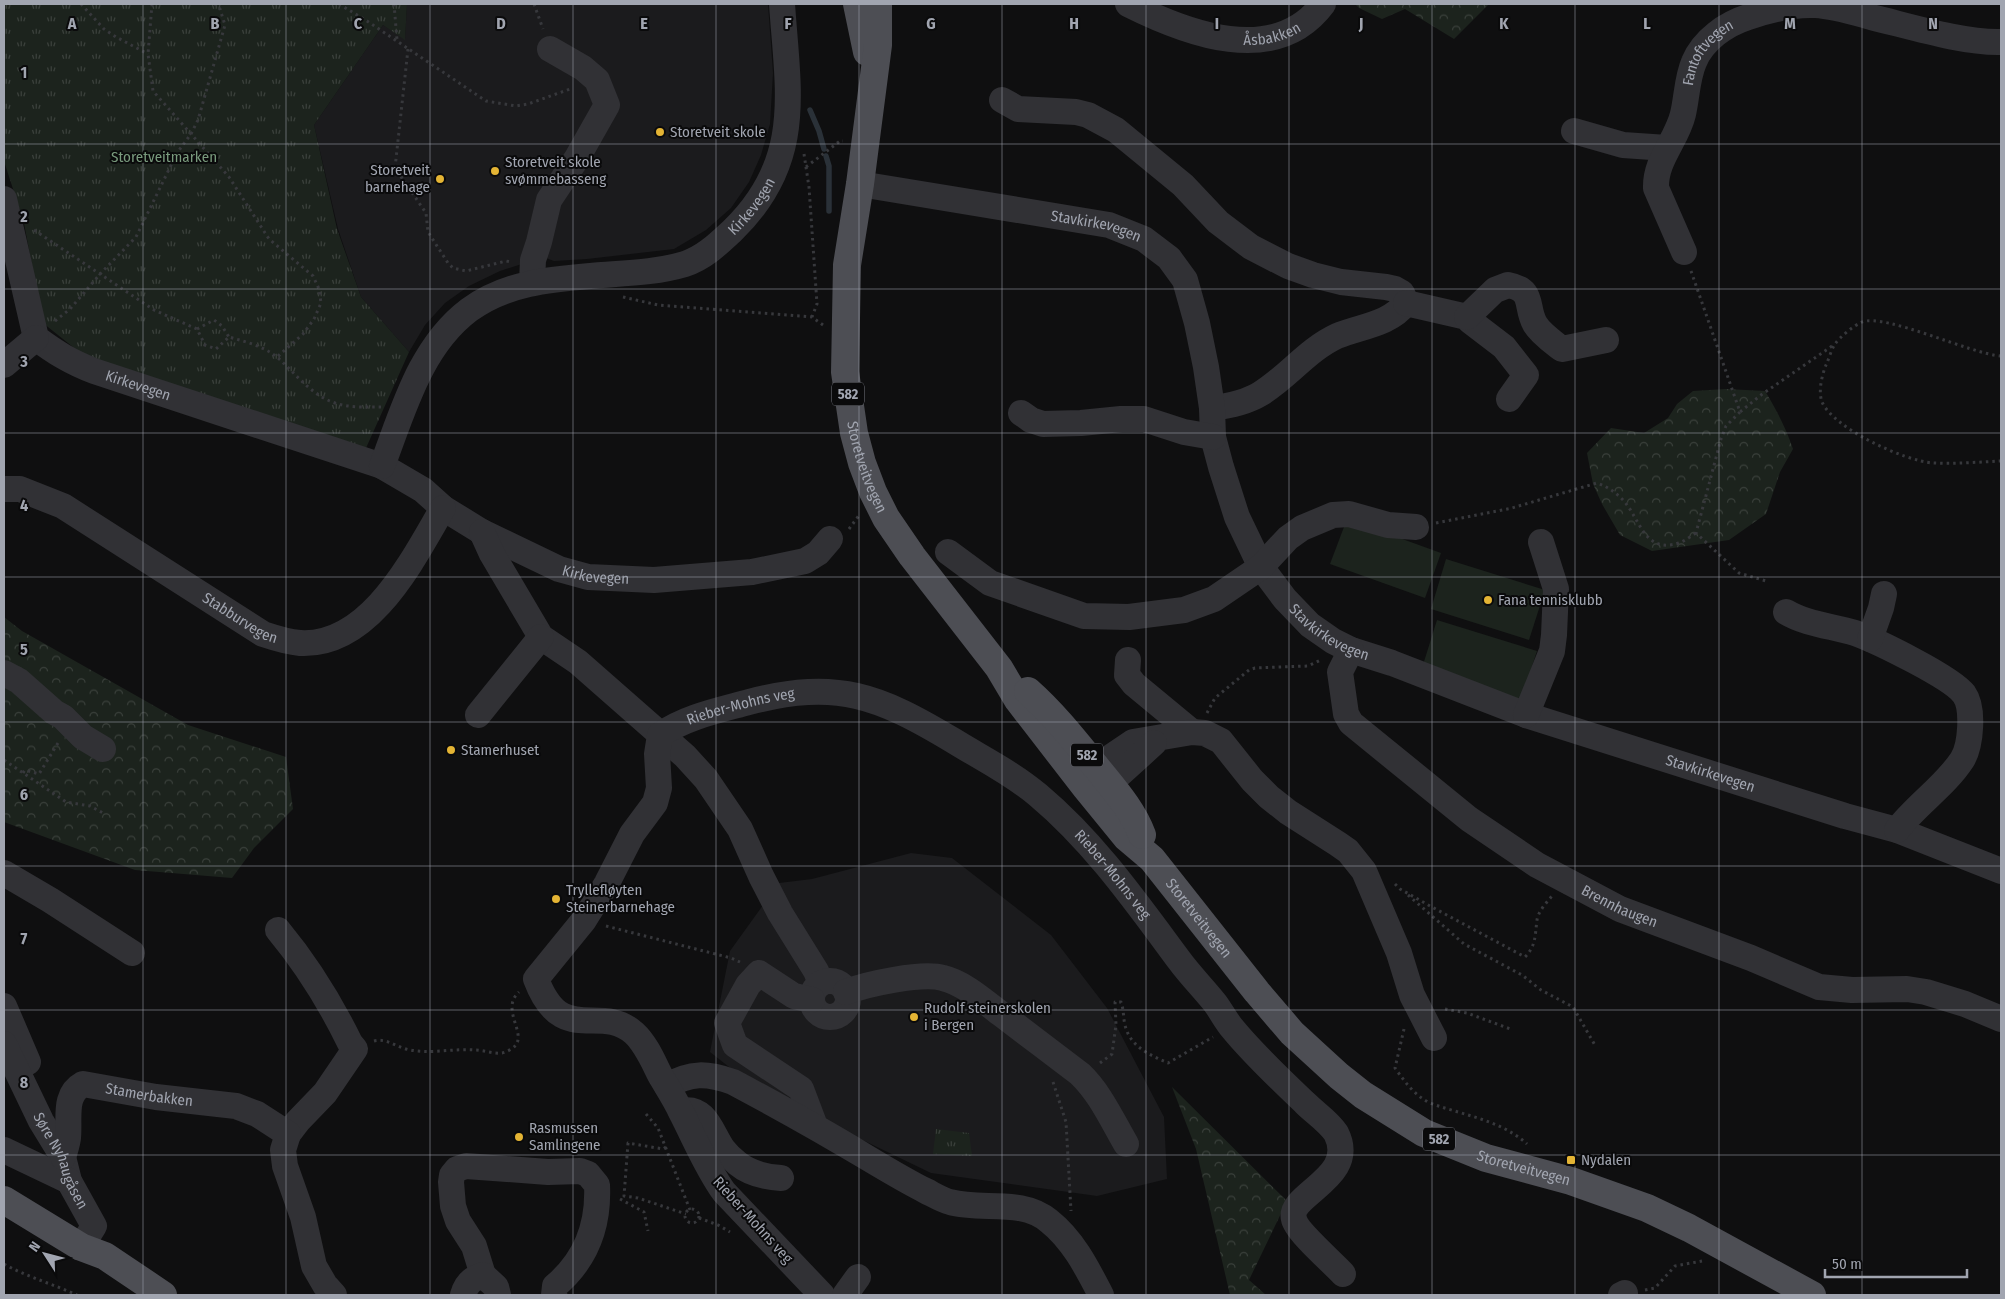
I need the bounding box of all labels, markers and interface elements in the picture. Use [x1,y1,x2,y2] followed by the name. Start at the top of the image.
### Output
[67,14,77,33] text: A
[211,14,220,33] text: B
[354,14,363,33] text: C
[496,14,506,33] text: D
[640,14,648,33] text: E
[784,14,792,33] text: F
[926,14,936,33] text: G
[1069,14,1079,33] text: H
[1215,14,1219,33] text: I
[1358,14,1363,33] text: J
[1499,14,1509,33] text: K
[1643,14,1651,33] text: L
[1784,14,1796,33] text: M
[1928,14,1938,33] text: N
[1679,16,1736,87] street label: Fantoftvegen
[1243,18,1304,49] street label: Åsbakken
[21,63,27,82] text: 1
[670,123,766,141] place label: Storetveit skole
[654,126,666,138] marker: Storetveit skole
[111,148,217,166] park label: Storetveitmarken
[505,153,606,188] place label: Storetveit skole svømmebasseng
[365,161,430,196] place label: Storetveit barnehage
[489,165,501,177] marker: Storetveit skole svømmebasseng
[434,173,446,185] marker: Storetveit barnehage
[724,175,779,239] street label: Kirkevegen
[19,207,28,226] text: 2
[1050,207,1144,246] street label: Stavkirkevegen
[19,352,28,371] text: 3
[103,366,173,405] street label: Kirkevegen
[832,382,864,406] road number: 582
[843,420,891,516] street label: Storetveitvegen
[20,496,28,515] text: 4
[560,561,629,588] street label: Kirkevegen
[199,589,280,647] street label: Stabburvegen
[1498,591,1603,609] place label: Fana tennisklubb
[1482,594,1494,606] marker: Fana tennisklubb
[1285,600,1371,664] street label: Stavkirkevegen
[20,640,28,659] text: 5
[684,684,796,729] street label: Rieber-Mohns veg
[461,741,539,759] place label: Stamerhuset
[445,744,457,756] marker: Stamerhuset
[1071,744,1103,766] road number: 582
[1664,751,1757,796] street label: Stavkirkevegen
[20,785,28,804] text: 6
[1071,826,1155,923] street label: Rieber-Mohns veg
[1162,875,1236,961] street label: Storetveitvegen
[566,881,675,916] place label: Tryllefløyten Steinerbarnehage
[1578,881,1660,931] street label: Brennhaugen
[550,893,562,905] marker: Tryllefløyten Steinerbarnehage
[21,929,28,948] text: 7
[924,999,1051,1034] place label: Rudolf steinerskolen i Bergen
[908,1011,920,1023] marker: Rudolf steinerskolen i Bergen
[20,1073,29,1092] text: 8
[104,1079,194,1110] street label: Stamerbakken
[29,1110,92,1212] street label: Søre Nyhaugåsen
[529,1119,601,1154] place label: Rasmussen Samlingene
[1423,1128,1455,1150] road number: 582
[513,1131,525,1143] marker: Rasmussen Samlingene
[1474,1146,1572,1189] street label: Storetveitvegen
[1581,1151,1631,1169] place label: Nydalen
[1565,1154,1577,1166] marker: Nydalen
[709,1173,797,1267] street label: Rieber-Mohns veg
[20,1229,70,1279] north arrow
[26,1238,44,1255] text: N
[1825,1246,1968,1278] scale bar
[1832,1255,1862,1273] text: 50 m

